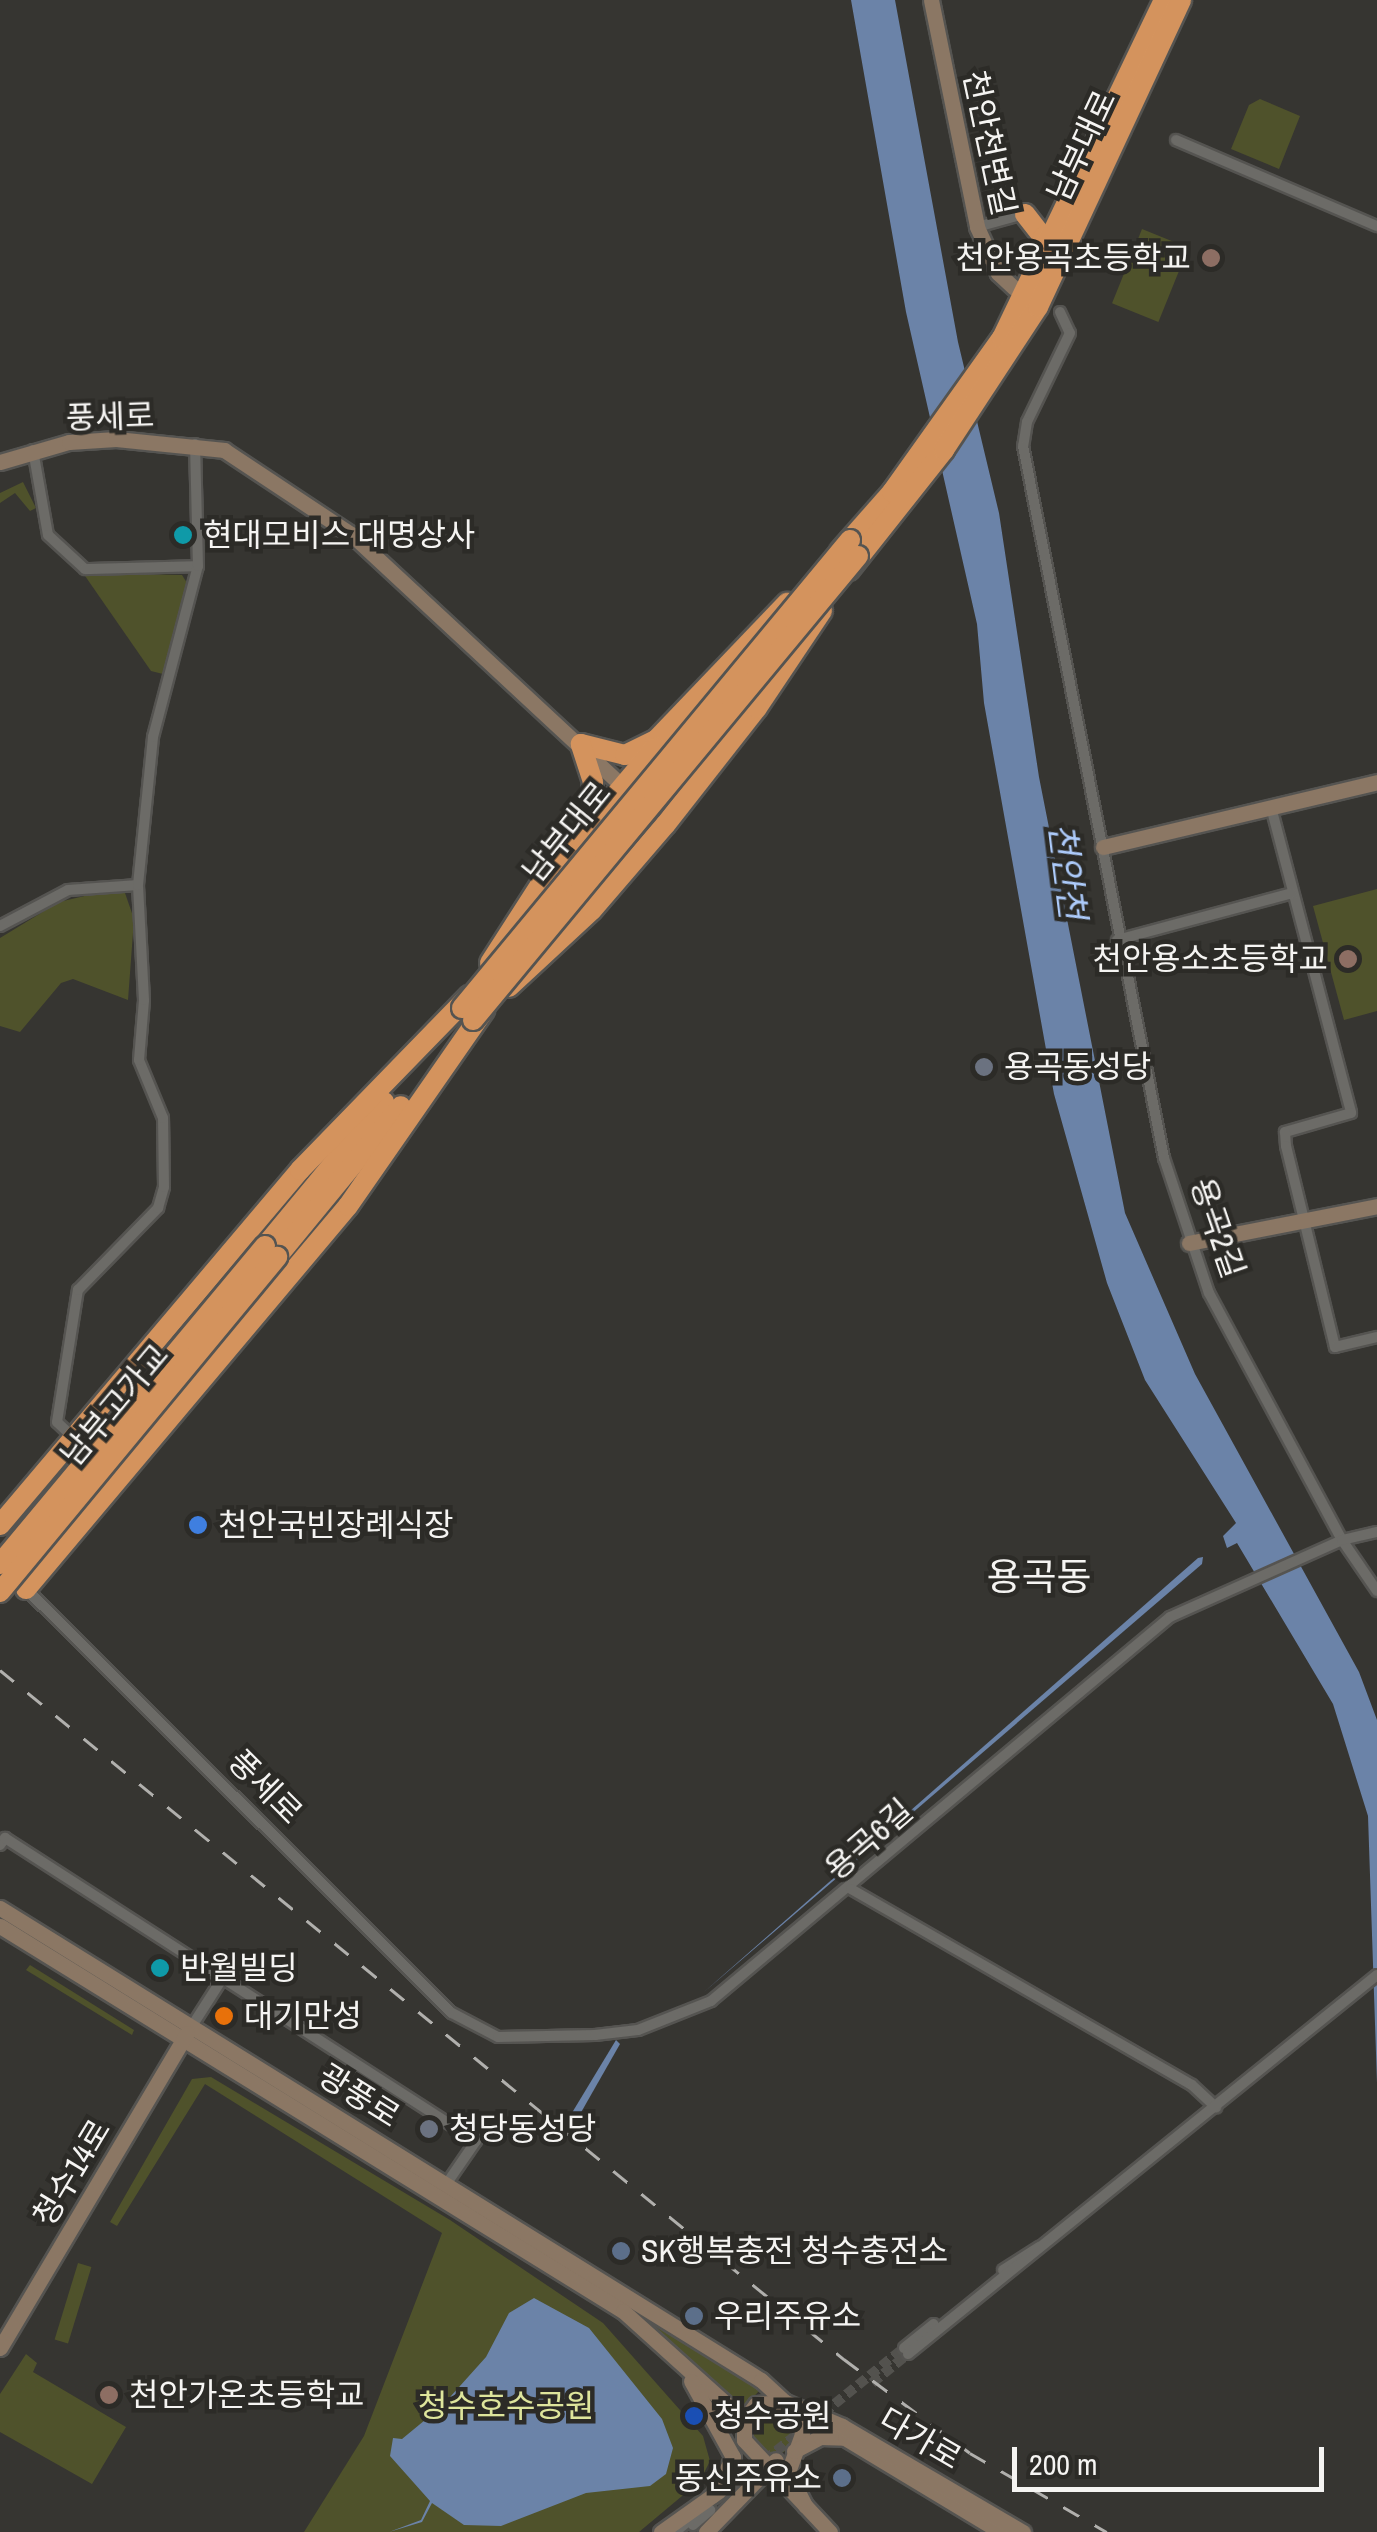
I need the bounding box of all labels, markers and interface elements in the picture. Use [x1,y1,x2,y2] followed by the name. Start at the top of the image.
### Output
[955,67,1023,219] street label: 천안천변길
[1040,85,1124,207] street label: 남부대로
[955,239,1191,277] place label: 천안용곡초등학교
[1200,247,1222,269] marker: 천안용곡초등학교
[65,396,155,438] street label: 풍세로
[203,516,475,554] place label: 현대모비스 대명상사
[172,524,194,546] marker: 현대모비스 대명상사
[515,774,619,890] street label: 남부대로
[1040,821,1094,921] water label: 천안천
[1092,940,1328,978] place label: 천안용소초등학교
[1337,948,1359,970] marker: 천안용소초등학교
[1004,1048,1151,1086] place label: 용곡동성당
[973,1056,995,1078] marker: 용곡동성당
[1182,1173,1252,1283] street label: 용곡2길
[53,1336,177,1474] street label: 남부고가교
[218,1506,454,1544] place label: 천안국빈장례식장
[187,1514,209,1536] marker: 천안국빈장례식장
[987,1554,1091,1600] district label: 용곡동
[220,1742,310,1832] street label: 풍세로
[818,1792,920,1888] street label: 용곡6길
[180,1949,298,1987] place label: 반월빌딩
[149,1957,171,1979] marker: 반월빌딩
[244,1997,362,2035] place label: 대기만성
[213,2005,235,2027] marker: 대기만성
[311,2056,407,2136] street label: 광풍로
[449,2110,596,2148] place label: 청당동성당
[25,2113,119,2233] street label: 청수14로
[418,2118,440,2140] marker: 청당동성당
[641,2232,948,2270] place label: SK행복충전 청수충전소
[610,2240,632,2262] marker: SK행복충전 청수충전소
[714,2297,861,2335] place label: 우리주유소
[683,2305,705,2327] marker: 우리주유소
[129,2376,365,2414] place label: 천안가온초등학교
[98,2384,120,2406] marker: 천안가온초등학교
[418,2387,594,2425] park label: 청수호수공원
[714,2397,832,2435] place label: 청수공원
[872,2400,968,2478] street label: 다가로
[683,2405,705,2427] marker: 청수공원
[1017,2427,1330,2489] scale bar
[1029,2444,1097,2484] text: 200 m
[675,2459,822,2497] place label: 동신주유소
[831,2467,853,2489] marker: 동신주유소

